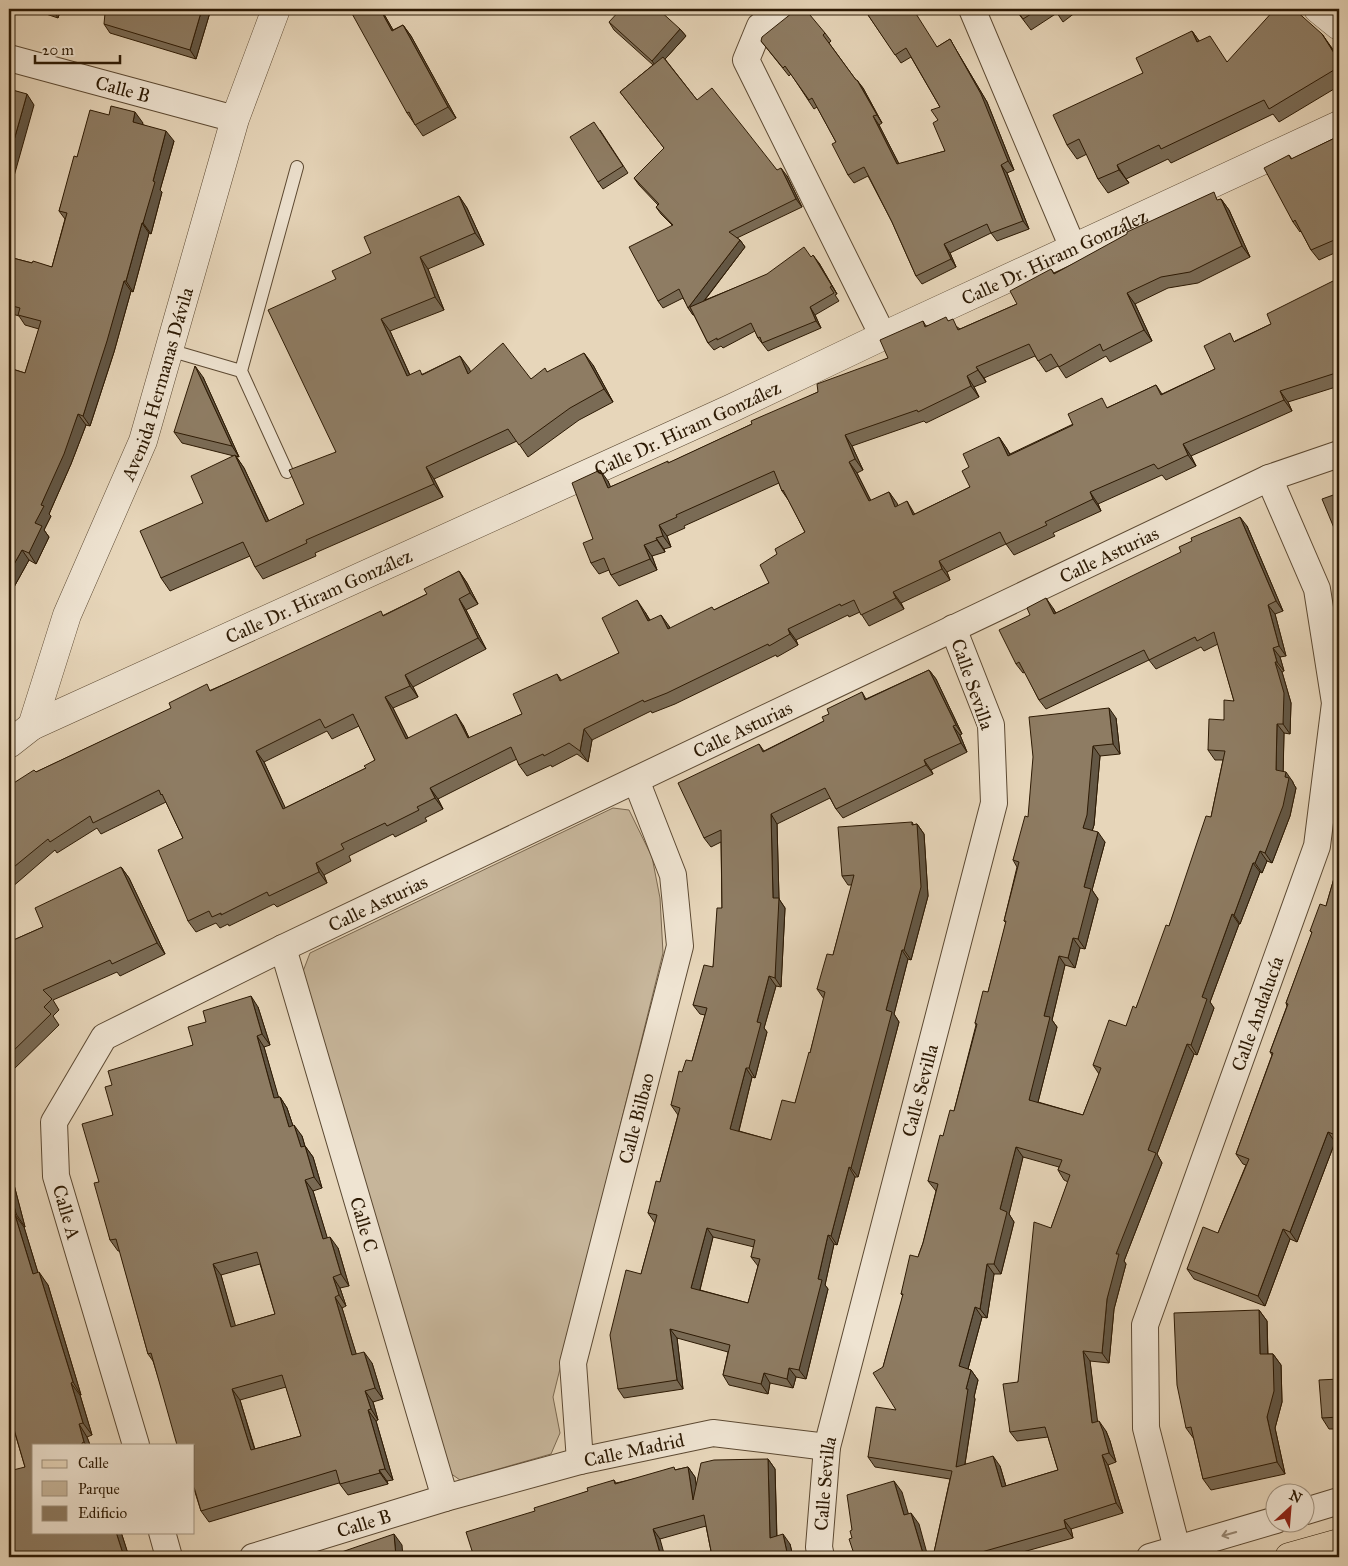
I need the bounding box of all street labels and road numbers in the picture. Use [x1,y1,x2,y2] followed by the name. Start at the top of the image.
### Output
[93,71,153,108] street label: Calle B
[958,204,1151,310] street label: Calle Dr. Hiram González
[116,284,199,485] street label: Avenida Hermanas Dávila
[591,376,784,481] street label: Calle Dr. Hiram González
[1056,521,1162,588] street label: Calle Asturias
[222,544,416,649] street label: Calle Dr. Hiram González
[946,636,999,734] street label: Calle Sevilla
[689,696,796,763] street label: Calle Asturias
[325,870,431,937] street label: Calle Asturias
[1226,952,1289,1074] street label: Calle Andalucía
[897,1041,943,1139] street label: Calle Sevilla
[614,1070,659,1166] street label: Calle Bilbao
[48,1182,85,1242] street label: Calle A
[345,1194,383,1255] street label: Calle C
[582,1428,687,1472] street label: Calle Madrid
[809,1433,842,1532] street label: Calle Sevilla
[334,1504,394,1543] street label: Calle B

